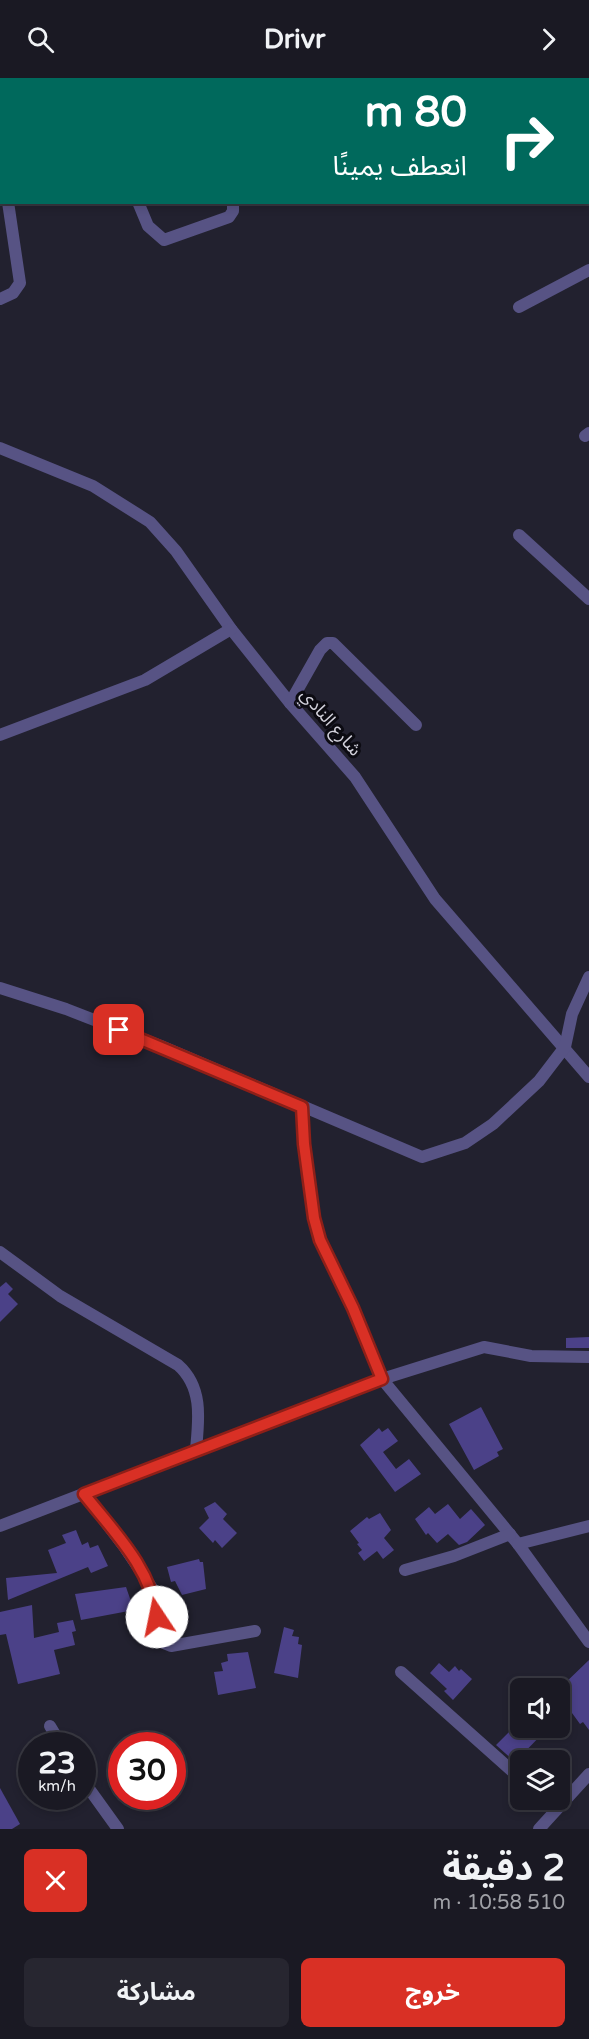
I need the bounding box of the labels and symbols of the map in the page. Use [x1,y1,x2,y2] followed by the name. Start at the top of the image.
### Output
[293,684,366,762] street label: شارع النادي
[93,1004,144,1055] pin
[125,1585,189,1649] position arrow
[108,1732,186,1810] speed limit sign: 30

